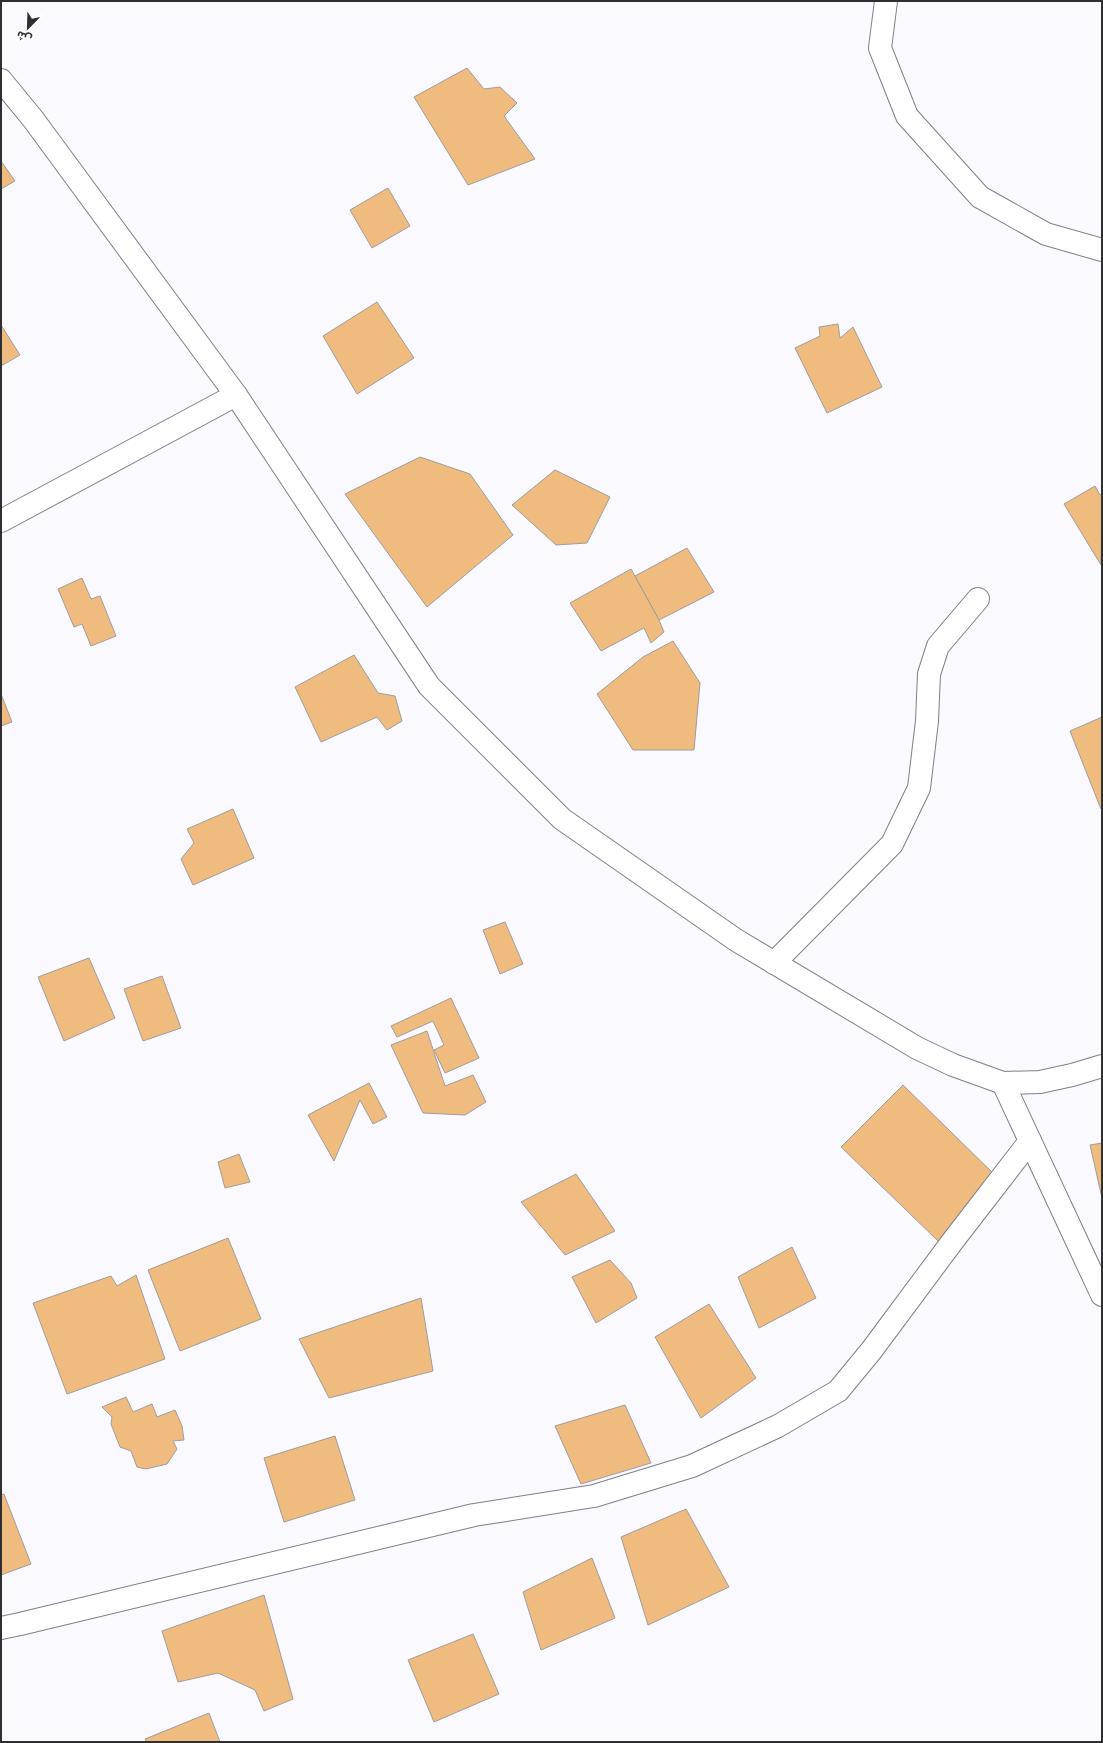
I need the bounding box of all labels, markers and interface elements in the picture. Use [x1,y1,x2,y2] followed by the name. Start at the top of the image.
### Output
[8,8,48,48] north arrow
[15,28,34,46] text: ش

